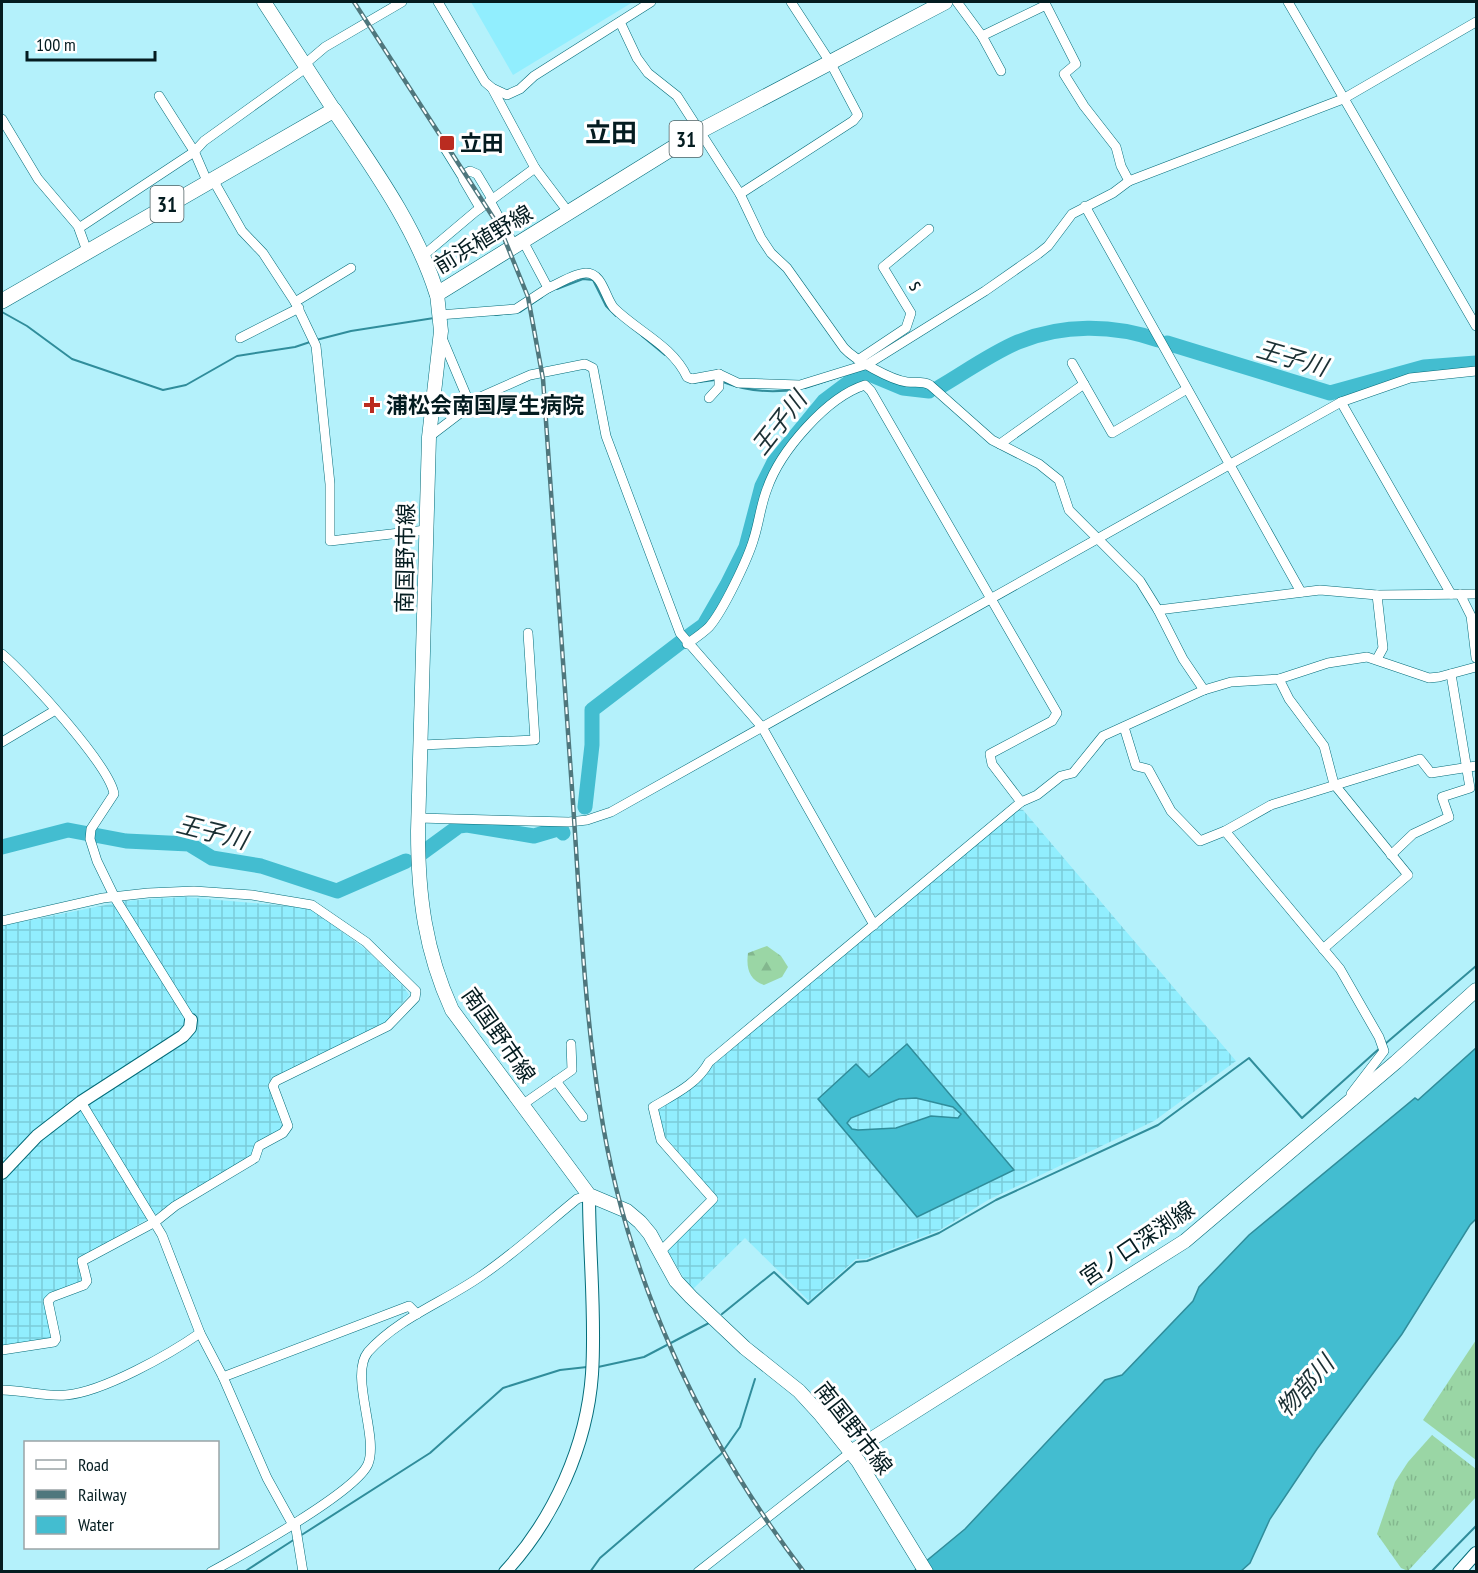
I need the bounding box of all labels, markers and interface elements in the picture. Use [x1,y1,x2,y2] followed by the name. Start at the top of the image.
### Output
[27,24,154,62] scale bar
[36,33,76,56] text: 100 m
[585,116,637,149] district label: 立田
[670,121,702,157] road number: 31
[460,129,504,157] place label: 立田
[438,134,456,152] marker: 立田
[150,186,184,222] road number: 31
[429,199,537,279] street label: 前浜植野線
[903,274,931,296] street label: s
[1253,333,1334,384] water label: 王子川
[745,383,815,461] water label: 王子川
[386,391,584,419] place label: 浦松会南国厚生病院
[363,396,381,414] marker: 浦松会南国厚生病院
[390,503,420,613] street label: 南国野市線
[173,808,254,856] water label: 王子川
[456,982,542,1088] street label: 南国野市線
[1074,1194,1200,1292] street label: 宮ノ口深渕線
[1269,1347,1343,1423] water label: 物部川
[809,1376,899,1480] street label: 南国野市線
[24,1441,219,1549] legend
[78,1453,109,1476] text: Road
[78,1483,127,1506] text: Railway
[78,1513,114,1536] text: Water

